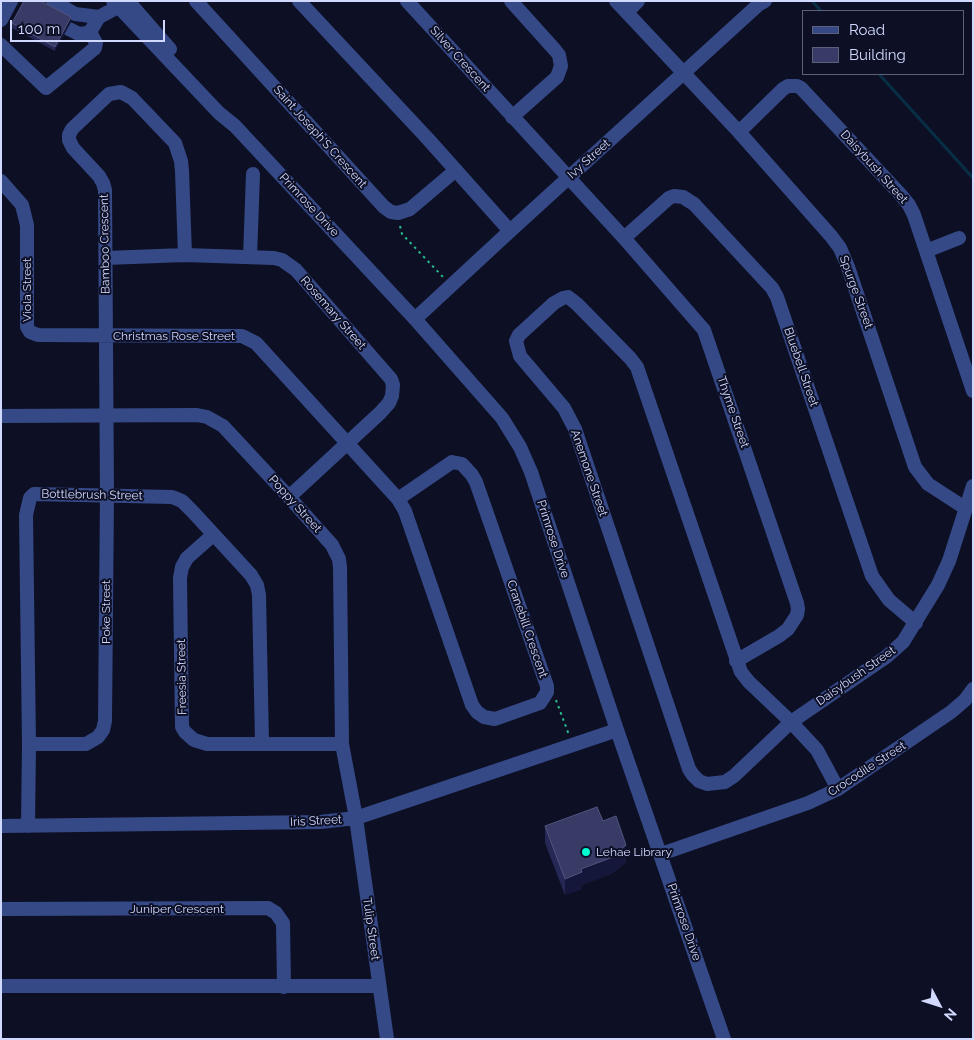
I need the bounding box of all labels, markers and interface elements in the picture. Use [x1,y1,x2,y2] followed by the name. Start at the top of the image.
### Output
[12,10,168,42] scale bar
[802,10,964,75] legend
[18,20,60,38] text: 100 m
[849,21,885,39] text: Road
[427,23,493,95] street label: Silver Crescent
[849,46,906,64] text: Building
[270,83,370,191] street label: Saint Joseph'S Crescent
[837,127,911,207] street label: Daisybush Street
[565,136,613,182] street label: Ivy Street
[276,170,342,240] street label: Primrose Drive
[97,194,113,294] street label: Bamboo Crescent
[836,254,876,330] street label: Spurge Street
[20,258,34,322] street label: Viola Street
[297,273,369,353] street label: Rosemary Street
[781,326,821,408] street label: Bluebell Street
[113,329,235,343] street label: Christmas Rose Street
[714,374,752,450] street label: Thyme Street
[567,428,611,518] street label: Anemone Street
[266,472,324,536] street label: Poppy Street
[41,487,143,503] street label: Bottlebrush Street
[534,498,572,580] street label: Primrose Drive
[504,578,550,680] street label: Cranebill Crescent
[99,580,113,644] street label: Poke Street
[174,639,190,715] street label: Freesia Street
[814,643,898,709] street label: Daisybush Street
[825,739,909,799] street label: Crocodile Street
[290,812,342,830] street label: Iris Street
[596,845,672,859] place label: Lehae Library
[580,846,592,858] marker: Lehae Library
[664,881,704,963] street label: Primrose Drive
[359,897,383,961] street label: Tulip Street
[130,902,224,916] street label: Juniper Crescent
[914,980,964,1030] north arrow
[941,1005,960,1024] text: N

